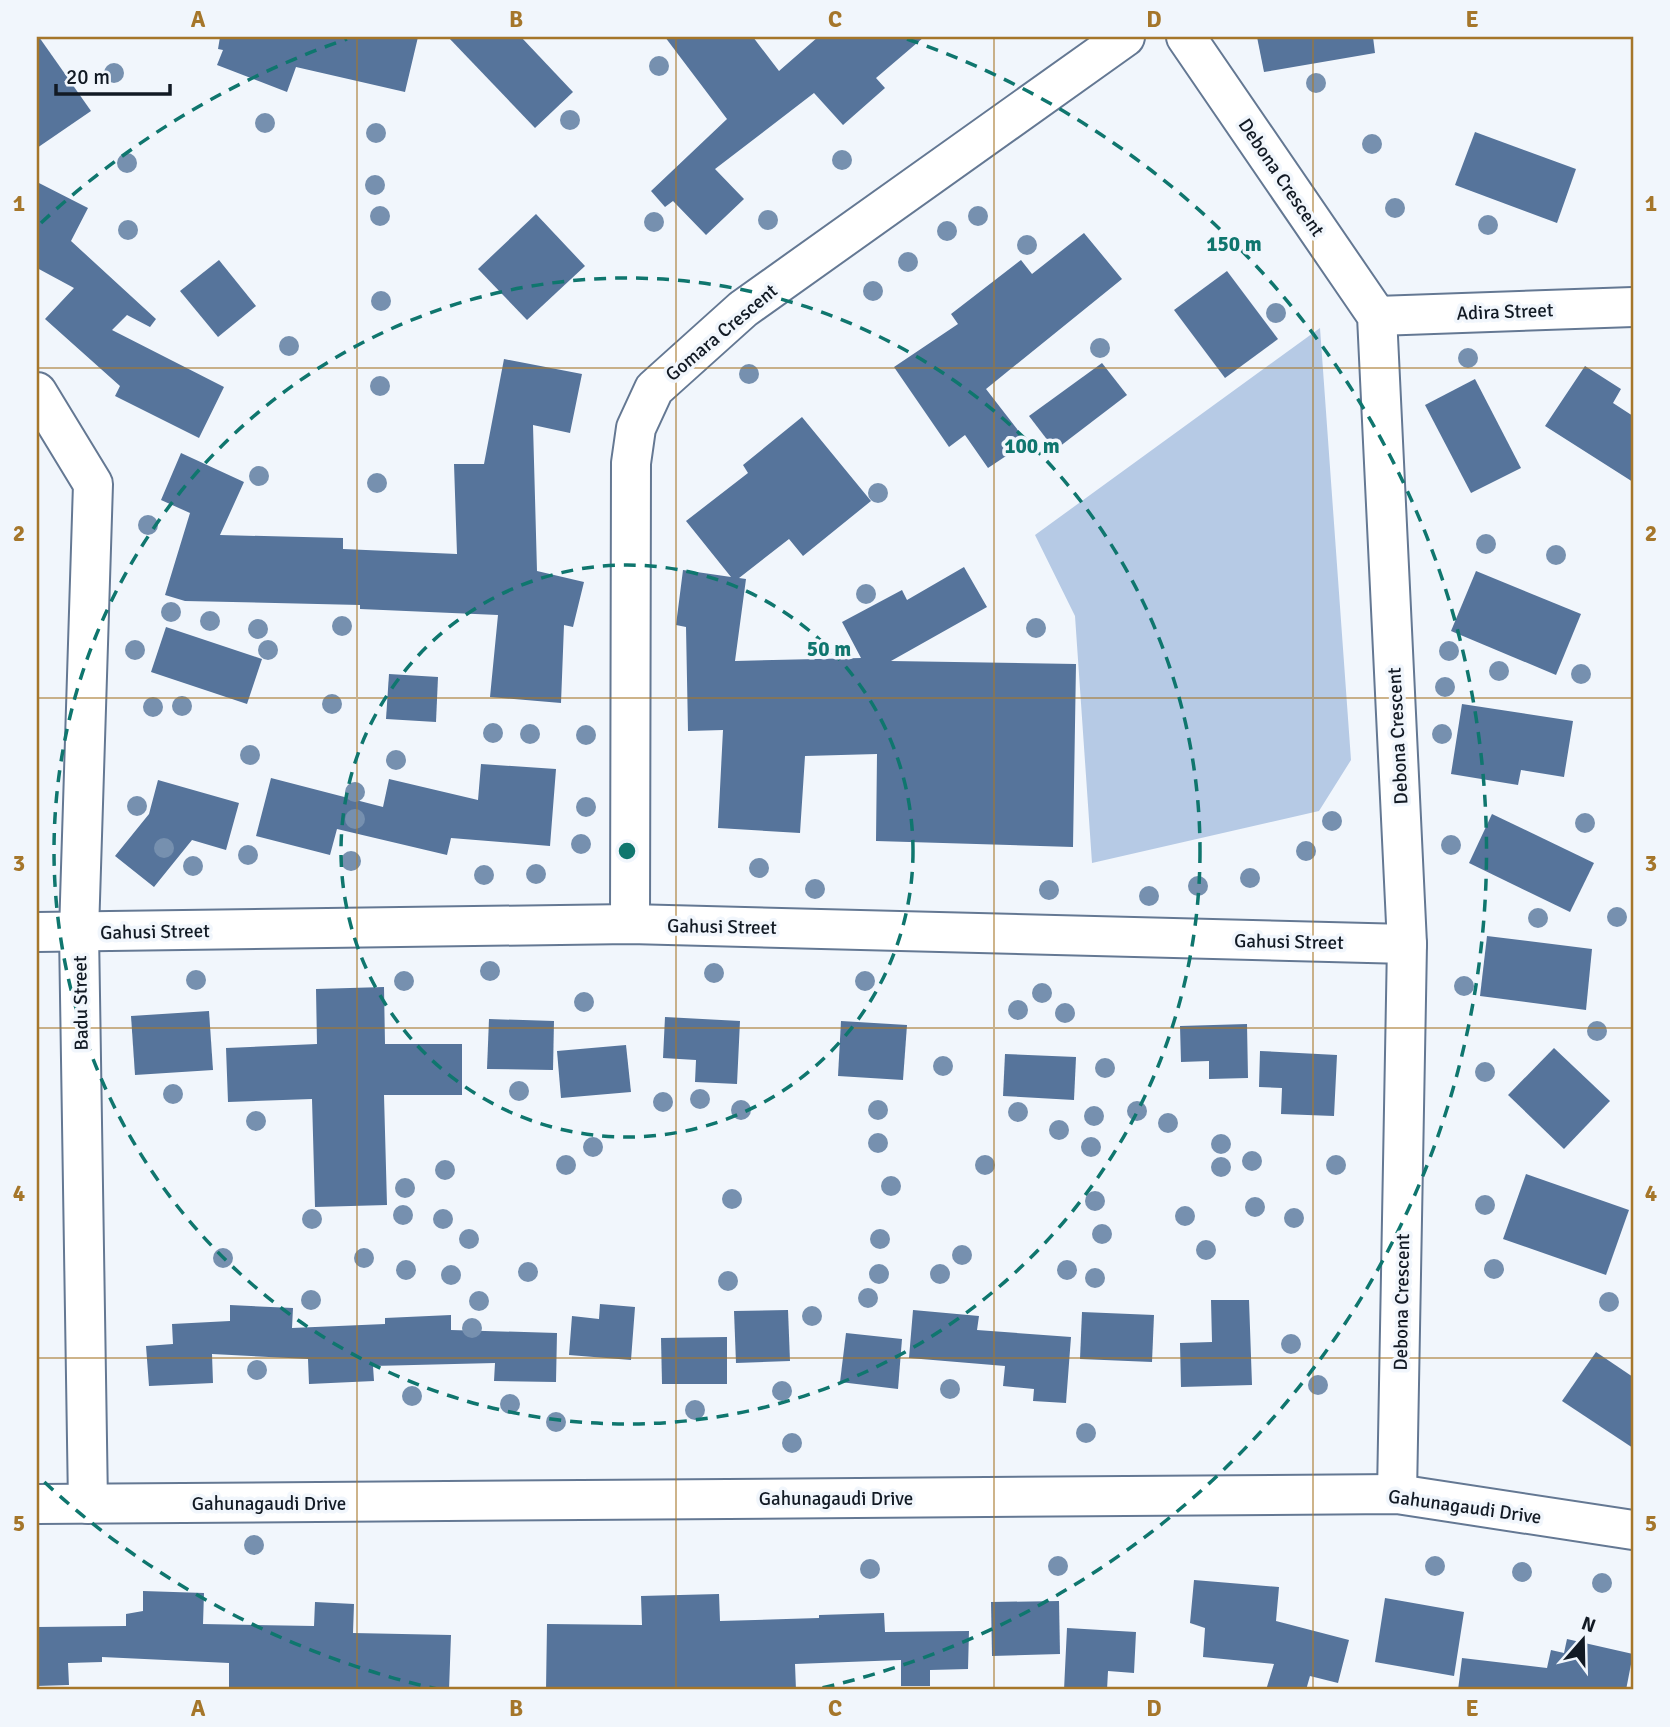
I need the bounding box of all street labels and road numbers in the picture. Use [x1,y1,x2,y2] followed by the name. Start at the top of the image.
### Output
[1233,114,1330,241] street label: Debona Crescent
[661,279,783,387] street label: Gomara Crescent
[1456,298,1554,326] street label: Adira Street
[1382,666,1414,805] street label: Debona Crescent
[667,914,777,940] street label: Gahusi Street
[100,919,210,945] street label: Gahusi Street
[1234,929,1344,955] street label: Gahusi Street
[68,955,94,1051] street label: Badu Street
[1389,1233,1415,1371] street label: Debona Crescent
[1387,1484,1543,1530] street label: Gahunagaudi Drive
[759,1487,913,1511] street label: Gahunagaudi Drive
[192,1492,346,1516] street label: Gahunagaudi Drive

